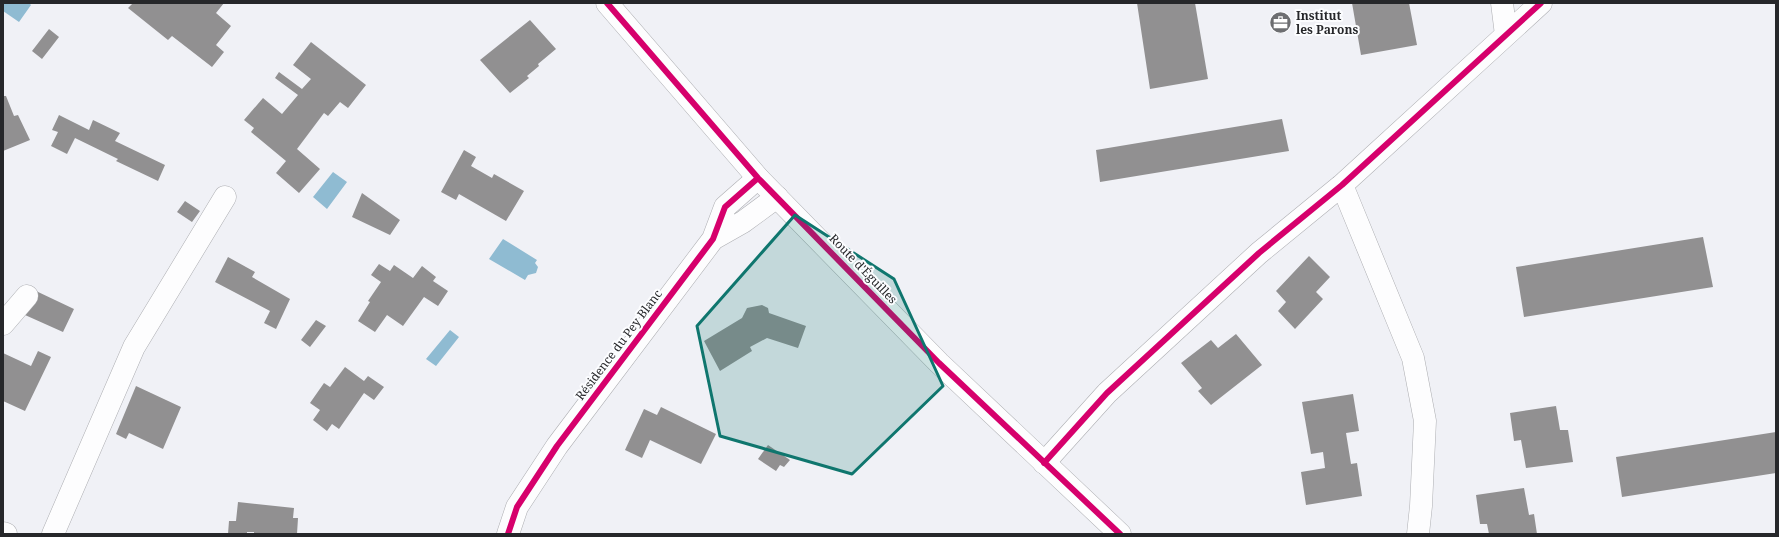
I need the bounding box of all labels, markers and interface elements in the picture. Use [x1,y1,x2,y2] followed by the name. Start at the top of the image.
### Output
[1296,7,1358,38] place label: Institut les Parons
[1267,10,1293,36] office icon: Institut les Parons
[826,230,901,307] street label: Route d'Éguilles
[571,286,666,403] street label: Résidence du Pey Blanc

